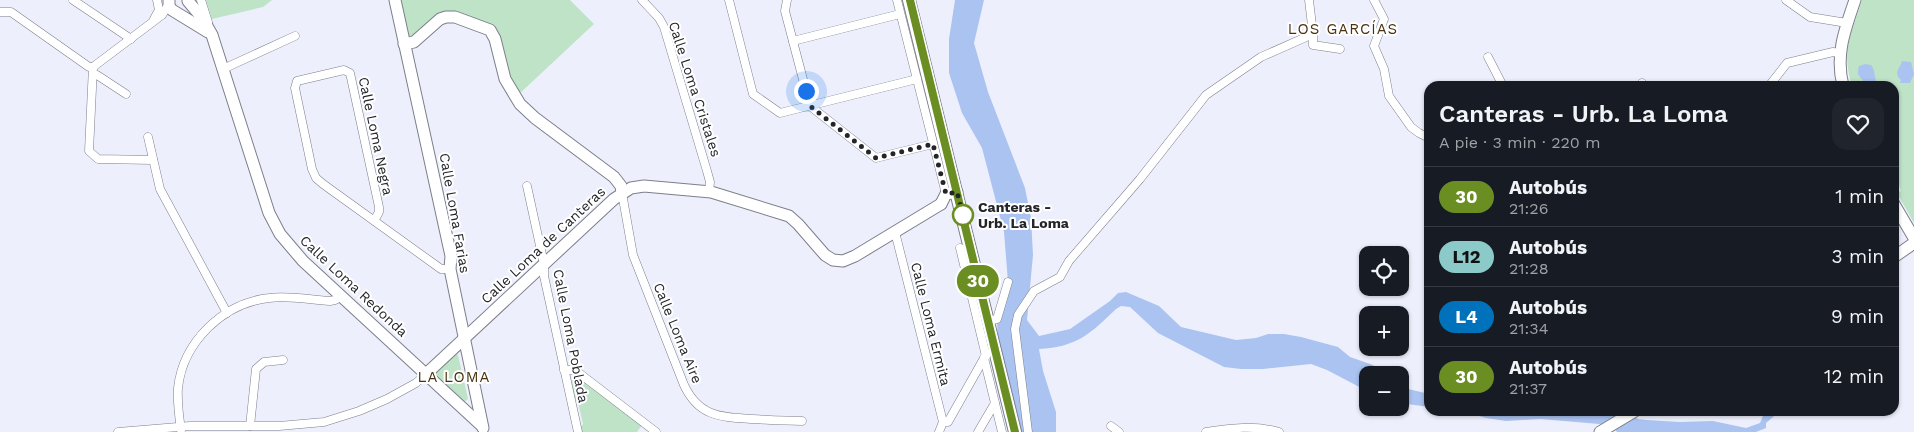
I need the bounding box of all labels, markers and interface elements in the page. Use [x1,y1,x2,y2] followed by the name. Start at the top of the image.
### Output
[666,19,724,159] street label: Calle Loma Cristales
[1288,20,1398,38] district label: LOS GARCÍAS
[356,75,396,197] street label: Calle Loma Negra
[794,79,819,104] your location
[1832,98,1884,150] button: heart
[1439,100,1728,128] text: Canteras - Urb. La Loma
[1439,133,1600,152] text: A pie · 3 min · 220 m
[437,152,473,274] street label: Calle Loma Farias
[1509,176,1587,199] text: Autobús
[478,183,608,307] street label: Calle Loma de Canteras
[1835,185,1884,208] text: 1 min
[1455,186,1478,207] text: 30
[978,199,1070,231] place label: Canteras - Urb. La Loma
[1509,199,1548,218] text: 21:26
[952,204,974,226] marker: Canteras - Urb. La Loma
[297,232,411,340] street label: Calle Loma Redonda
[1509,236,1587,259] text: Autobús
[1832,245,1884,268] text: 3 min
[1359,246,1409,416] map controls
[1359,246,1409,296] button: locate
[1453,246,1481,267] text: L12
[1509,259,1549,278] text: 21:28
[908,261,954,387] street label: Calle Loma Ermita
[956,265,1000,297] line badge: 30
[550,268,592,404] street label: Calle Loma Poblada
[967,270,989,291] text: 30
[651,280,705,386] street label: Calle Loma Aire
[1509,296,1587,319] text: Autobús
[1831,305,1884,328] text: 9 min
[1359,306,1409,356] button: +
[1455,306,1478,327] text: L4
[1509,319,1548,338] text: 21:34
[1509,356,1587,379] text: Autobús
[1824,365,1884,388] text: 12 min
[1359,366,1409,416] button: −
[1455,366,1478,387] text: 30
[418,368,490,386] district label: LA LOMA
[1509,379,1547,398] text: 21:37

